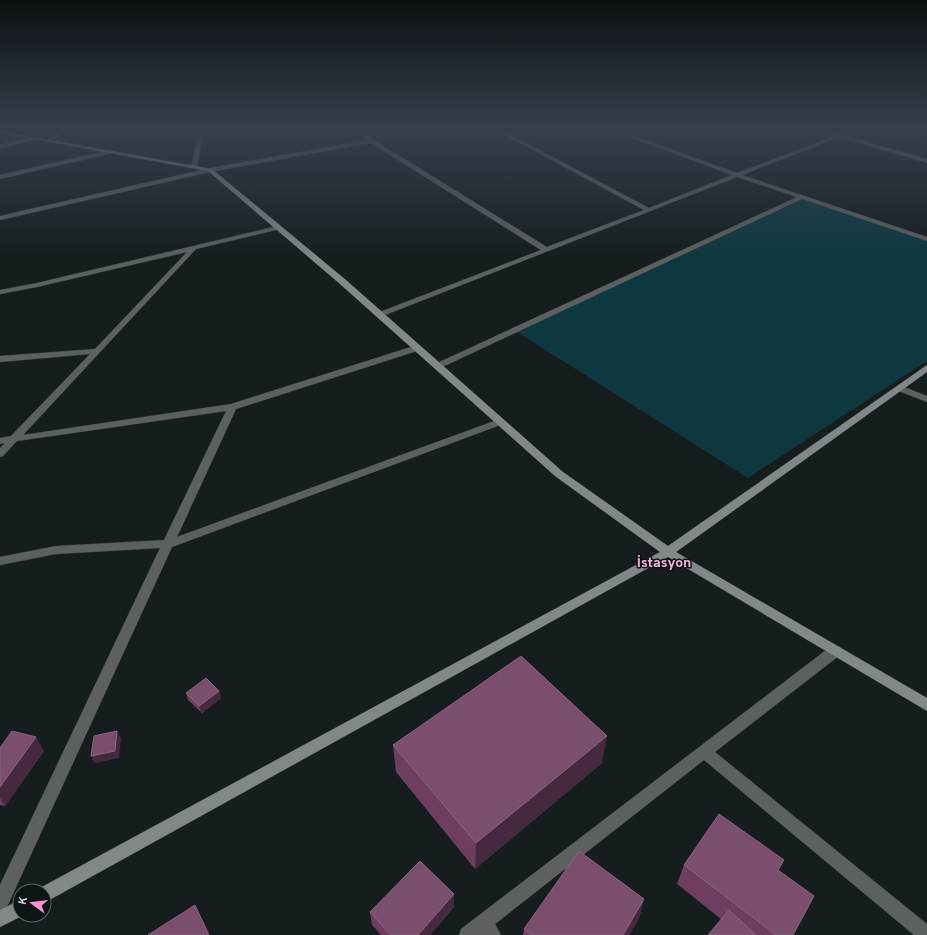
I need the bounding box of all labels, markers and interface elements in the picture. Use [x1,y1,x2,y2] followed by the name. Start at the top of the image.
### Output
[637,555,691,572] district label: İstasyon
[12,883,52,923] north arrow
[16,895,31,906] text: K

